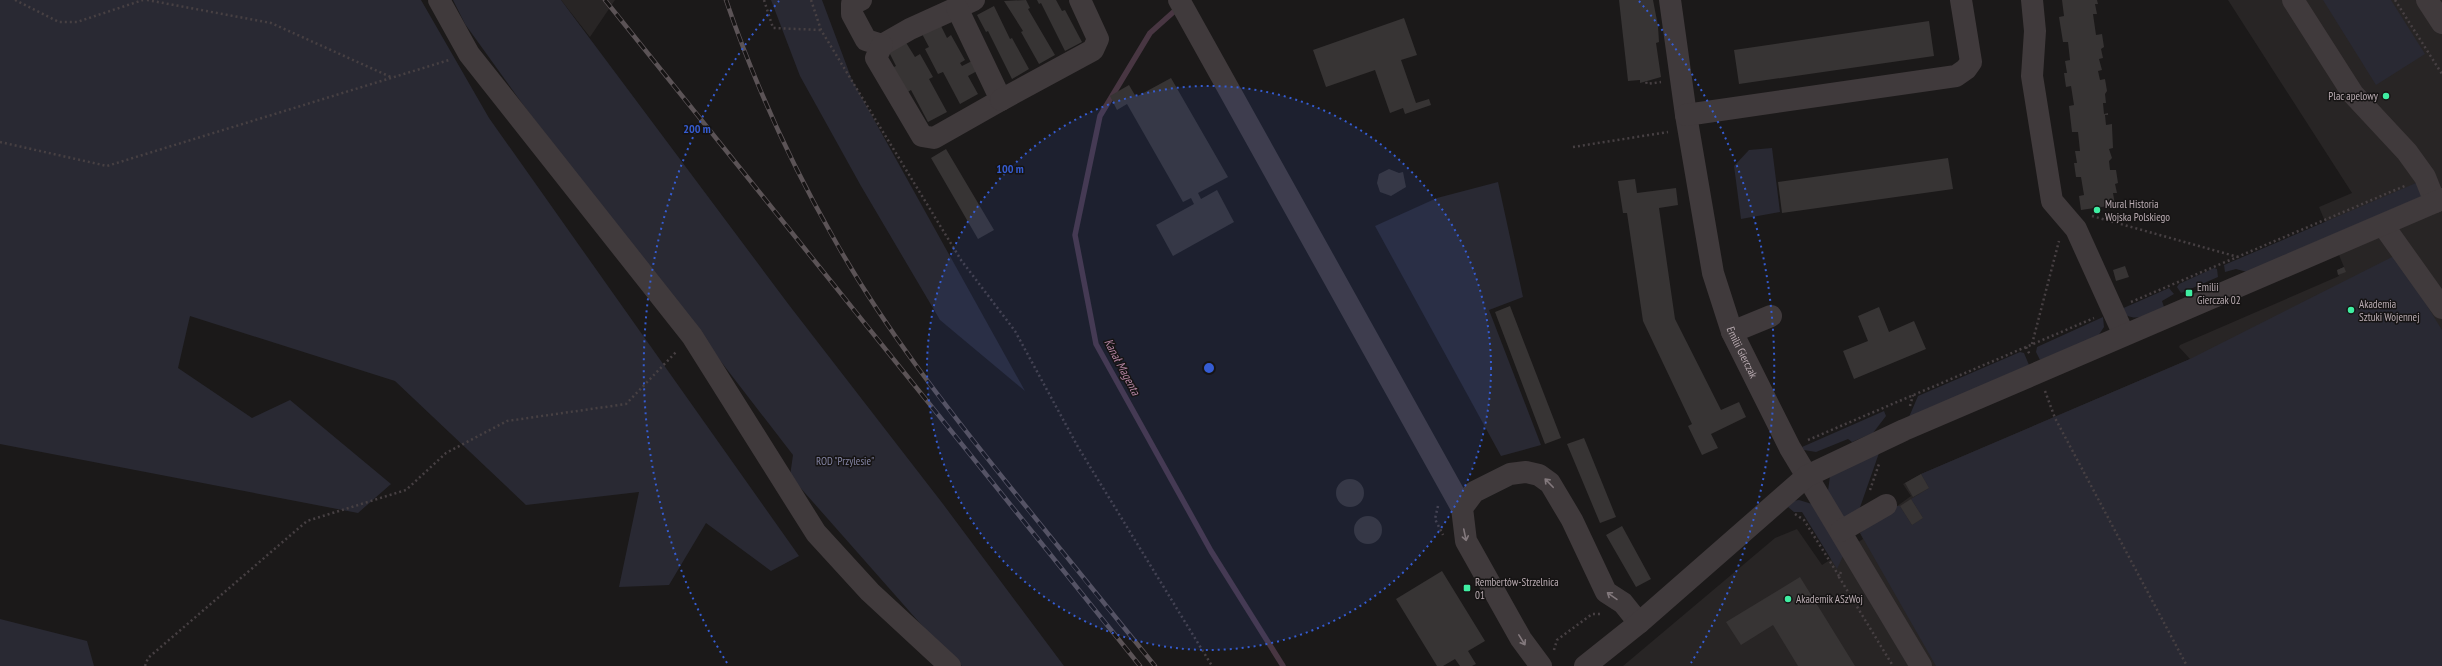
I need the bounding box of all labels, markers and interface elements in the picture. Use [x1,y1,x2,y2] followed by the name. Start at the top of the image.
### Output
[2328,89,2379,103] place label: Plac apelowy
[2381,91,2391,101] marker: Plac apelowy
[683,121,711,136] text: 200 m
[996,161,1024,176] text: 100 m
[2105,197,2170,224] place label: Mural Historia Wojska Polskiego
[2092,205,2102,215] marker: Mural Historia Wojska Polskiego
[2197,280,2241,307] place label: Emilii Gierczak 02
[2184,288,2194,298] marker: Emilii Gierczak 02
[2359,297,2420,324] place label: Akademia Sztuki Wojennej
[2346,305,2356,315] marker: Akademia Sztuki Wojennej
[1724,325,1761,381] street label: Emilii Gierczak
[1101,336,1144,399] water label: Kanał Magenta
[1202,361,1216,375] centre of rings
[816,454,874,468] park label: ROD "Przylesie"
[1544,478,1554,488] one-way arrow
[1461,528,1469,541] one-way arrow
[1475,575,1559,602] place label: Rembertów-Strzelnica 01
[1462,583,1472,593] marker: Rembertów-Strzelnica 01
[1606,592,1617,600] one-way arrow
[1796,592,1863,606] place label: Akademik ASzWoj
[1783,594,1793,604] marker: Akademik ASzWoj
[1518,634,1526,646] one-way arrow

